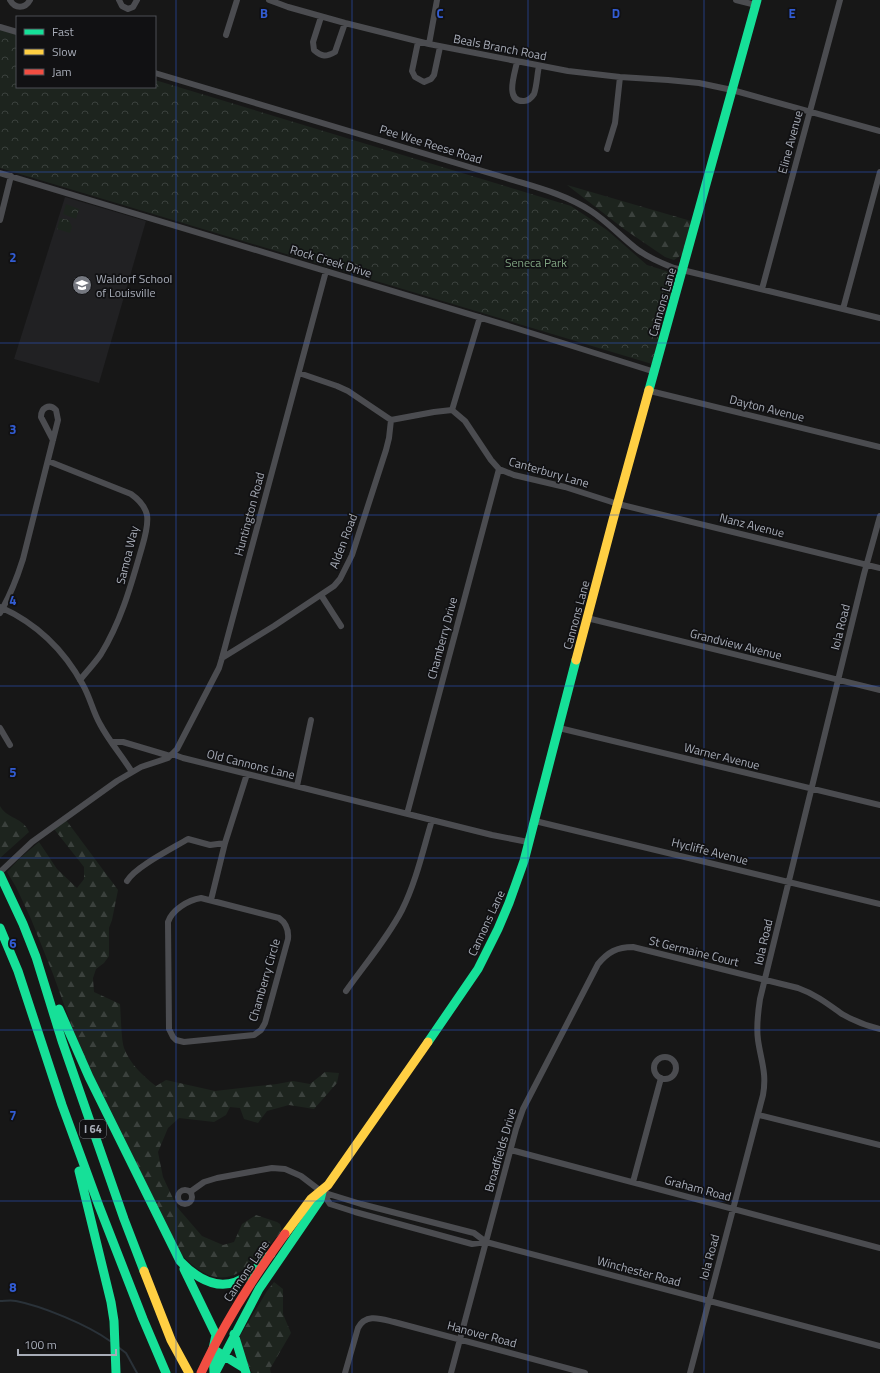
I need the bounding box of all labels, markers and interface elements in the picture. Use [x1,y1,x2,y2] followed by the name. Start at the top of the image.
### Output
[260,3,268,23] text: B
[436,3,444,23] text: C
[612,3,620,23] text: D
[788,3,796,23] text: E
[16,16,156,88] legend
[52,22,75,41] text: Fast
[452,29,548,65] street label: Beals Branch Road
[52,42,77,61] text: Slow
[52,62,72,81] text: Jam
[772,108,808,176] street label: Eline Avenue
[377,119,485,169] street label: Pee Wee Reese Road
[288,240,374,282] street label: Rock Creek Drive
[9,247,17,267] text: 2
[505,253,567,272] park label: Seneca Park
[643,265,681,339] street label: Cannons Lane
[96,269,172,302] place label: Waldorf School of Louisville
[71,274,93,296] school or university icon: Waldorf School of Louisville
[728,390,806,426] street label: Dayton Avenue
[9,419,17,439] text: 3
[507,451,591,493] street label: Canterbury Lane
[229,470,269,558] street label: Huntington Road
[718,508,786,542] street label: Nanz Avenue
[324,511,362,571] street label: Alden Road
[111,524,143,586] street label: Samoa Way
[558,578,594,652] street label: Cannons Lane
[9,590,17,610] text: 4
[422,595,462,681] street label: Chamberry Drive
[825,602,855,652] street label: Iola Road
[688,623,784,665] street label: Grandview Avenue
[682,737,762,775] street label: Warner Avenue
[205,744,297,784] street label: Old Cannons Lane
[9,762,17,782] text: 5
[670,832,750,870] street label: Hycliffe Avenue
[462,887,510,959] street label: Cannons Lane
[748,917,778,967] street label: Iola Road
[647,931,742,972] street label: St Germaine Court
[9,933,17,953] text: 6
[243,936,285,1024] street label: Chamberry Circle
[9,1105,17,1125] text: 7
[479,1106,521,1194] street label: Broadfields Drive
[80,1120,106,1138] road number: I 64
[662,1170,734,1206] street label: Graham Road
[694,1232,724,1282] street label: Iola Road
[218,1236,274,1306] street label: Cannons Lane
[595,1251,683,1291] street label: Winchester Road
[9,1277,17,1297] text: 8
[445,1316,519,1352] street label: Hanover Road
[18,1331,116,1357] scale bar
[24,1335,57,1354] text: 100 m

